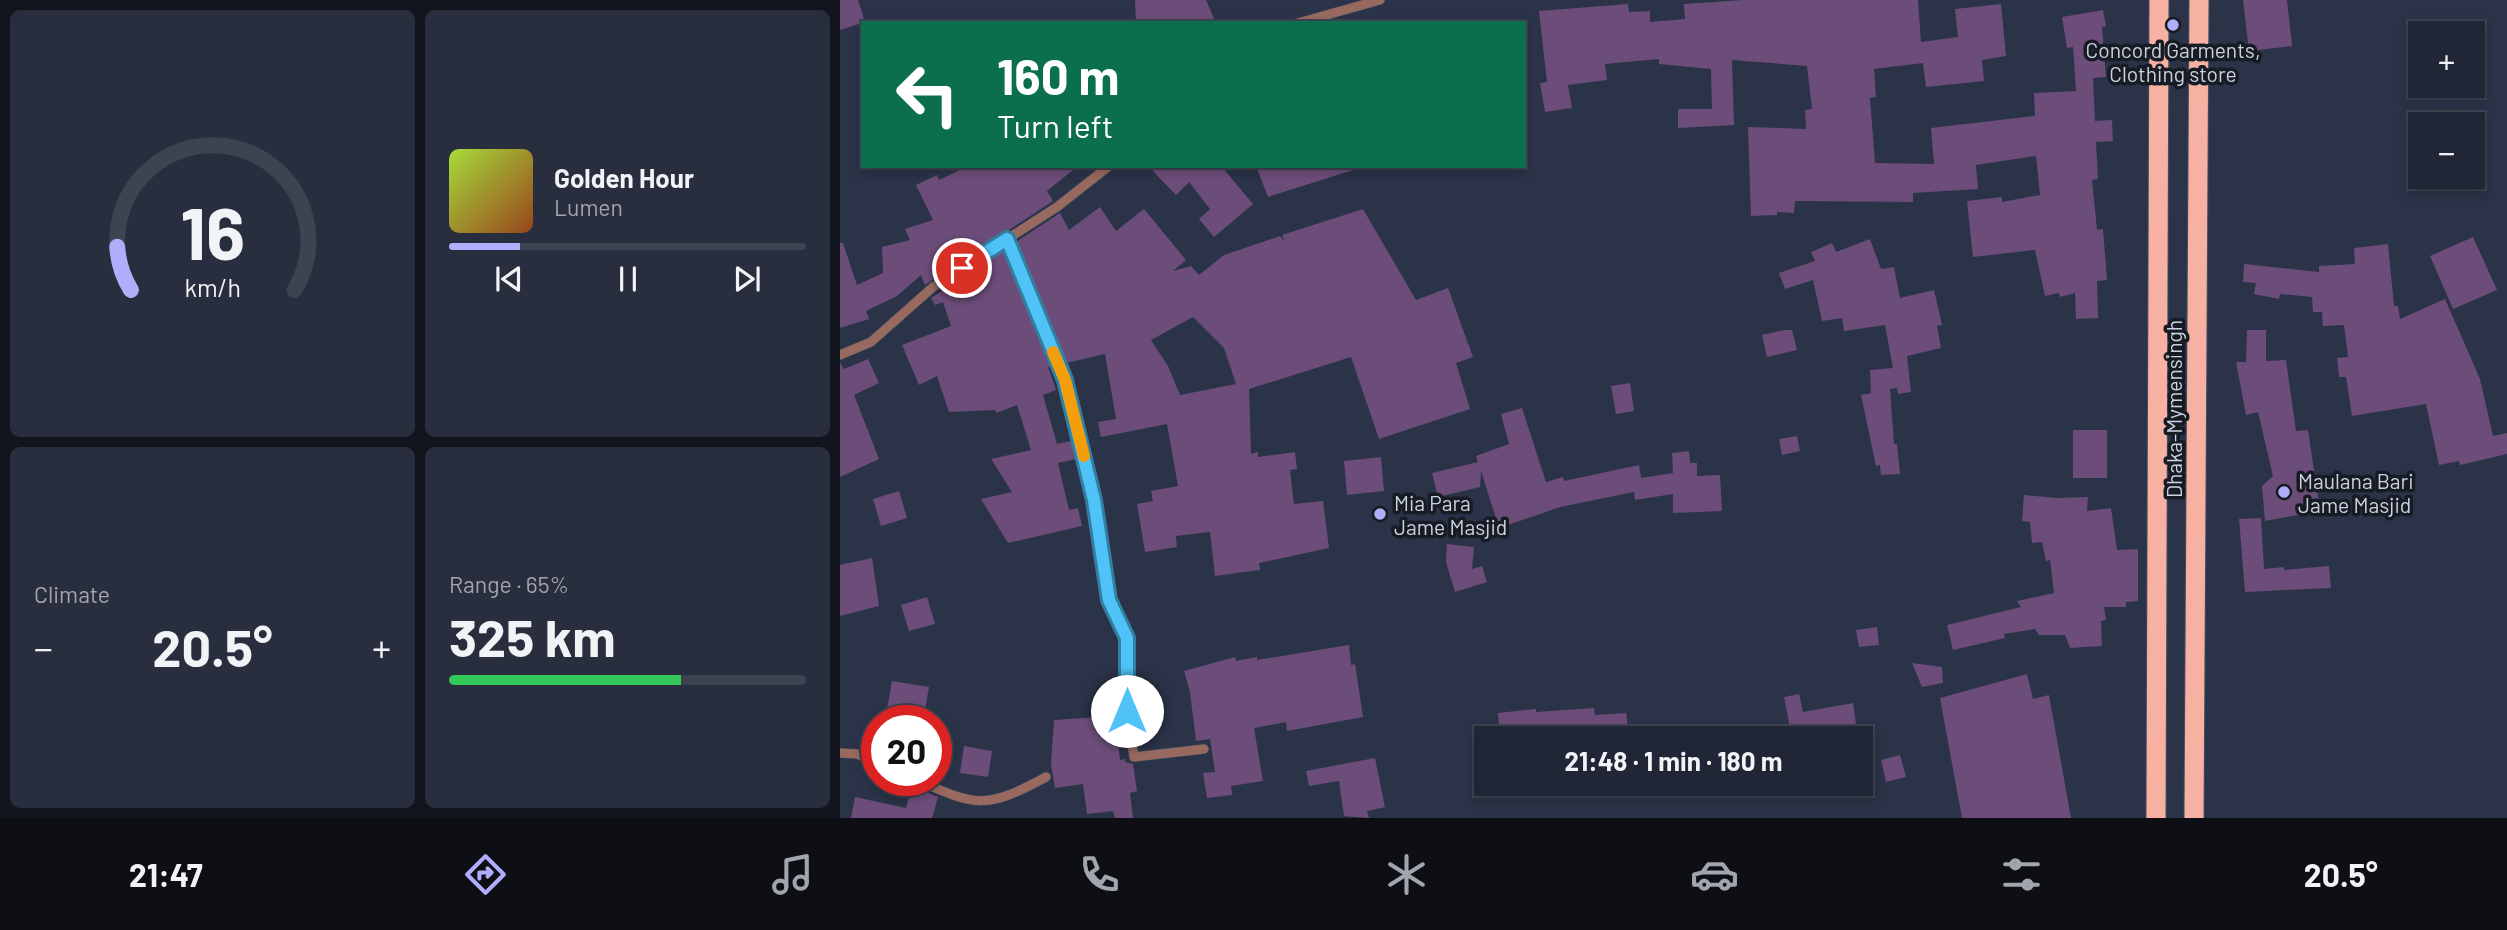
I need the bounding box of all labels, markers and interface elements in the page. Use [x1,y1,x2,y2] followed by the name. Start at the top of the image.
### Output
[2165,17,2181,33] marker: Concord Garments, Clothing store
[2408,21,2485,189] map controls
[2408,21,2485,98] button: +
[2086,37,2260,86] place label: Concord Garments, Clothing store
[997,46,1119,105] text: 160 m
[882,49,973,140] icon: left
[997,106,1114,144] text: Turn left
[2408,112,2485,189] button: −
[554,162,694,193] text: Golden Hour
[180,187,245,275] text: 16
[554,193,623,221] text: Lumen
[932,238,992,298] pin
[943,249,981,287] icon: arrive
[490,260,528,298] icon: previous
[609,260,647,298] icon: pause
[728,260,766,298] icon: next
[184,272,241,302] text: km/h
[2161,320,2186,498] street label: Dhaka-Mymensingh
[2298,468,2414,517] place label: Maulana Bari Jame Masjid
[2276,484,2292,500] marker: Maulana Bari Jame Masjid
[1394,490,1507,539] place label: Mia Para Jame Masjid
[1372,506,1388,522] marker: Mia Para Jame Masjid
[449,570,569,598] text: Range · 65%
[34,580,110,608] text: Climate
[449,605,616,667] text: 325 km
[152,615,273,677] text: 20.5°
[34,624,53,670] text: −
[372,624,391,670] text: +
[1090,674,1164,748] position arrow
[861,705,952,796] speed limit sign: 20
[1565,745,1782,776] text: 21:48 · 1 min · 180 m
[461,850,510,899] icon: directions
[768,850,817,899] icon: music
[1075,850,1124,899] icon: phone
[1382,850,1431,899] icon: climate
[1690,850,1739,899] icon: car
[1997,850,2046,899] icon: filters
[129,855,203,893] text: 21:47
[2304,855,2378,893] text: 20.5°

